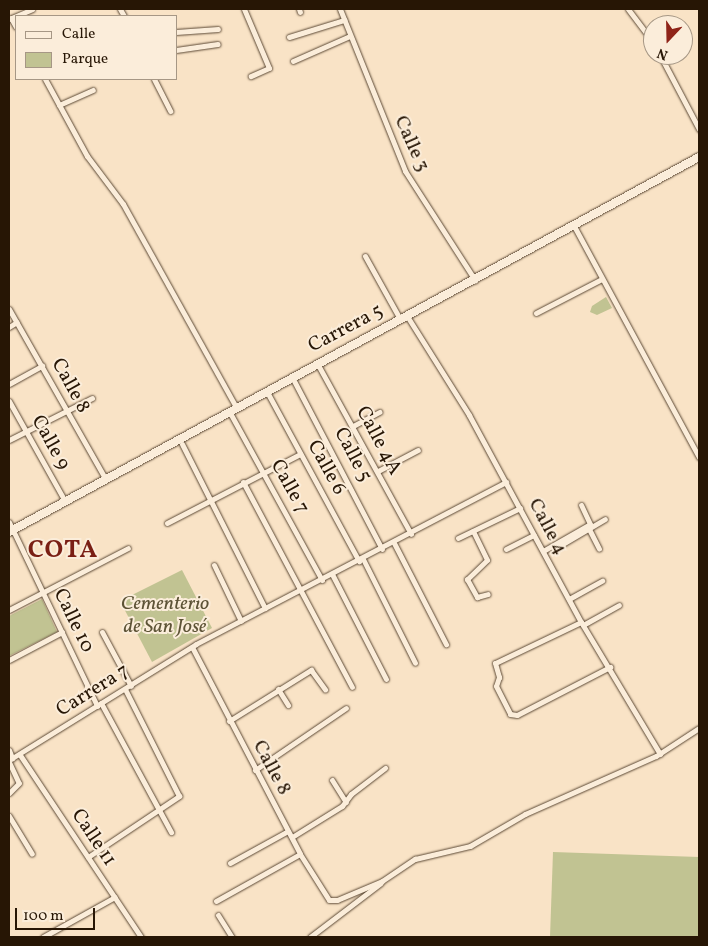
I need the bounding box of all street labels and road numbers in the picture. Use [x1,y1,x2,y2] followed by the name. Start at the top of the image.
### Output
[388,112,434,176] street label: Calle 3
[305,299,387,359] street label: Carrera 5
[45,355,95,417] street label: Calle 8
[350,402,406,480] street label: Calle 4A
[25,411,75,475] street label: Calle 9
[328,424,376,486] street label: Calle 5
[301,437,351,499] street label: Calle 6
[264,456,314,518] street label: Calle 7
[522,495,572,559] street label: Calle 4
[47,585,99,657] street label: Calle 10
[52,659,134,723] street label: Carrera 7
[247,736,295,800] street label: Calle 8
[65,805,121,871] street label: Calle 11

